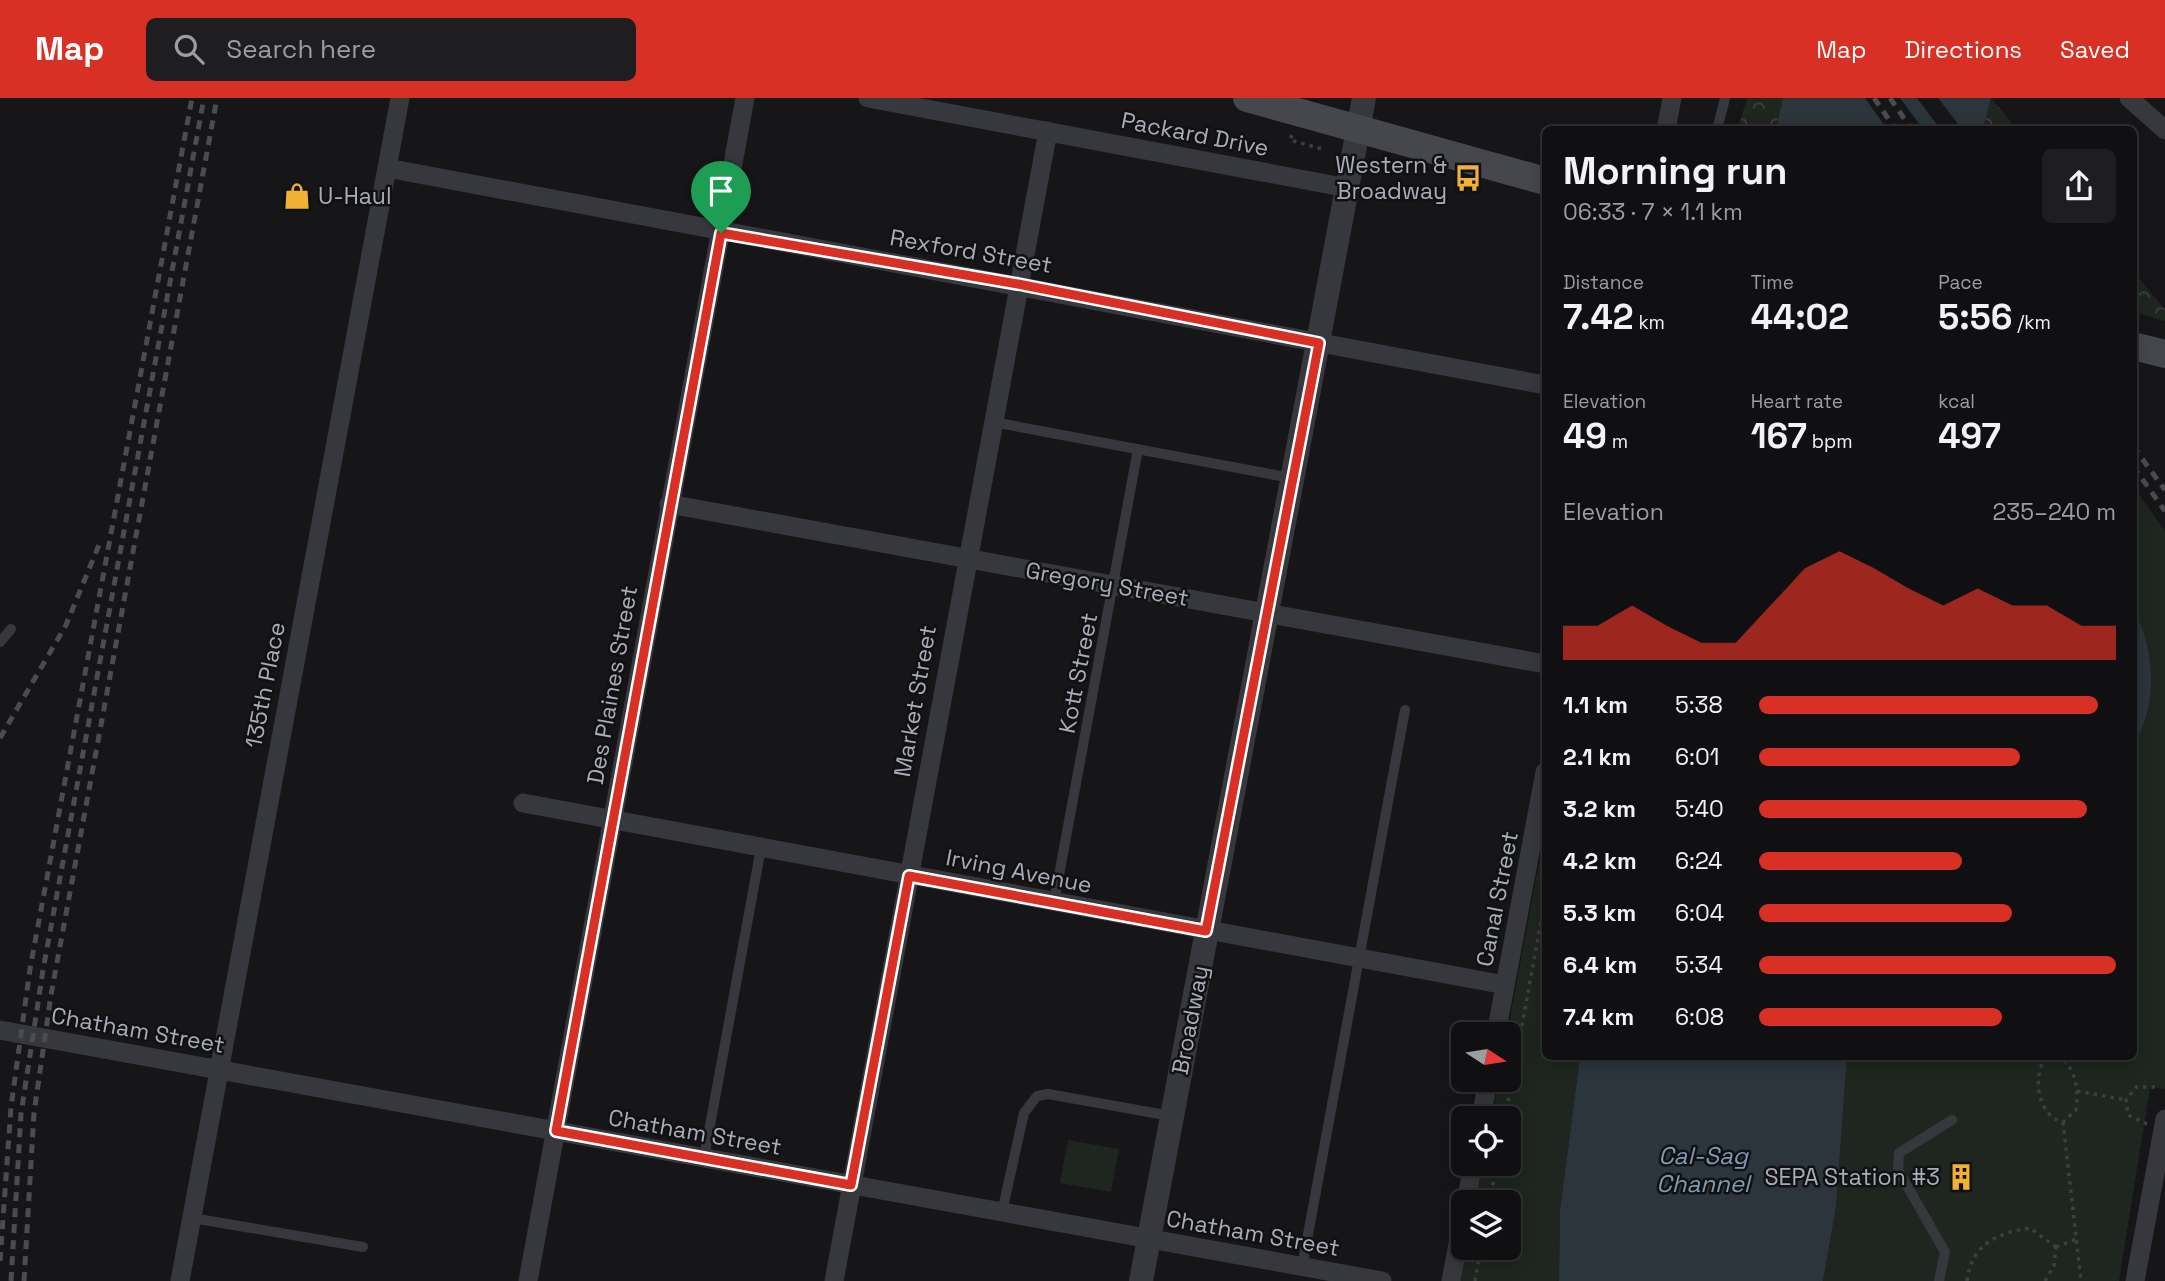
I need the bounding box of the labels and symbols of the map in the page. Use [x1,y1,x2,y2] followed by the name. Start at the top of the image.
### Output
[1119,105,1271,163] street label: Packard Drive
[1335,150,1447,206] place label: Western & Broadway
[691,161,751,233] pin
[1453,163,1483,193] bus stop icon: Western & Broadway
[282,181,312,211] shop icon: U-Haul
[318,181,392,211] place label: U-Haul
[888,222,1054,280] street label: Rexford Street
[1023,555,1191,613] street label: Gregory Street
[580,583,644,787] street label: Des Plaines Street
[1052,610,1104,736] street label: Kott Street
[238,619,292,751] street label: 135th Place
[887,623,943,779] street label: Market Street
[1469,829,1525,969] street label: Canal Street
[943,842,1095,900] street label: Irving Avenue
[1165,963,1215,1077] street label: Broadway
[49,1000,227,1060] street label: Chatham Street
[1451,1022,1521,1092] north arrow
[606,1102,784,1162] street label: Chatham Street
[1656,1140,1753,1199] water label: Cal-Sag Channel
[1764,1162,1940,1192] place label: SEPA Station #3
[1946,1162,1976,1192] building icon: SEPA Station #3
[1164,1203,1342,1263] street label: Chatham Street

